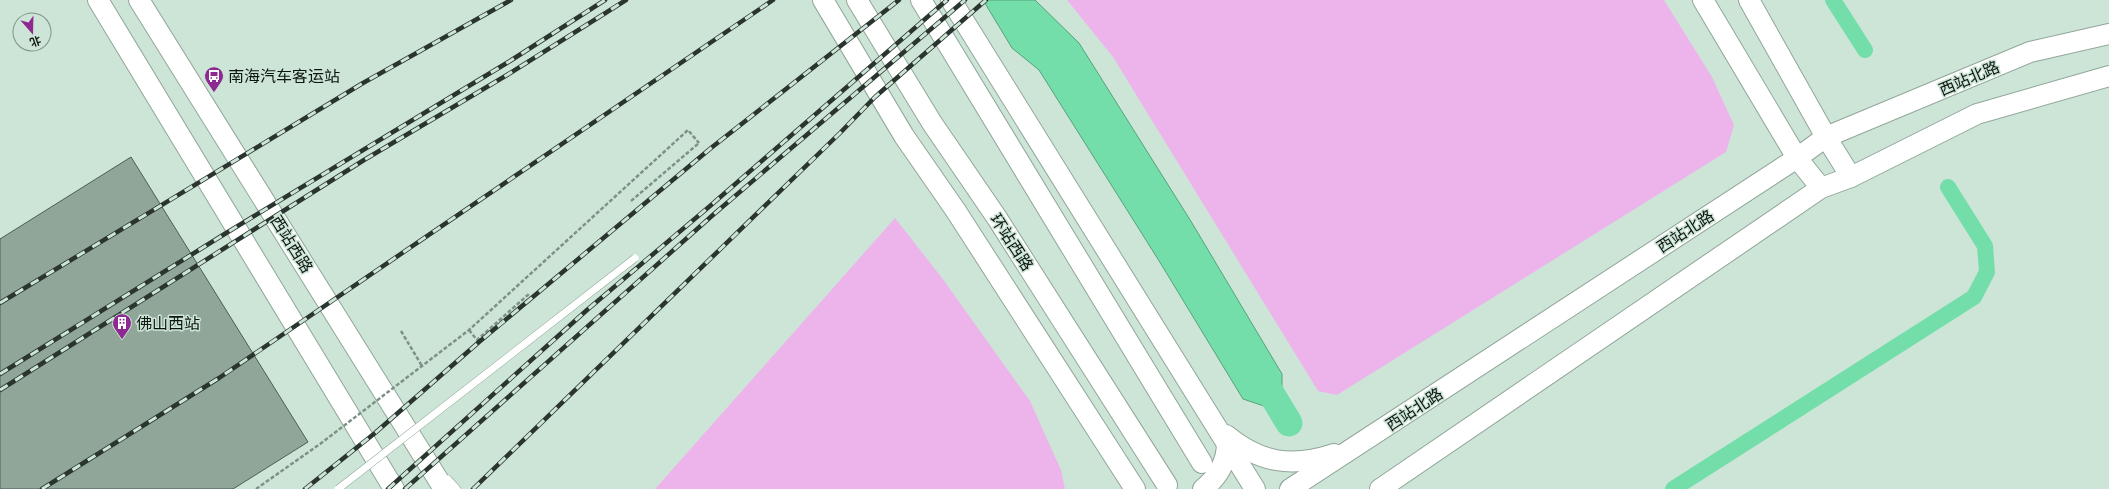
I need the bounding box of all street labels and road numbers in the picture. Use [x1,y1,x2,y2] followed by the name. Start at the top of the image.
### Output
[1936,58,2002,99] street label: 西站北路
[1654,207,1717,256] street label: 西站北路
[987,211,1036,274] street label: 环站西路
[267,213,316,276] street label: 西站西路
[1383,385,1446,434] street label: 西站北路

